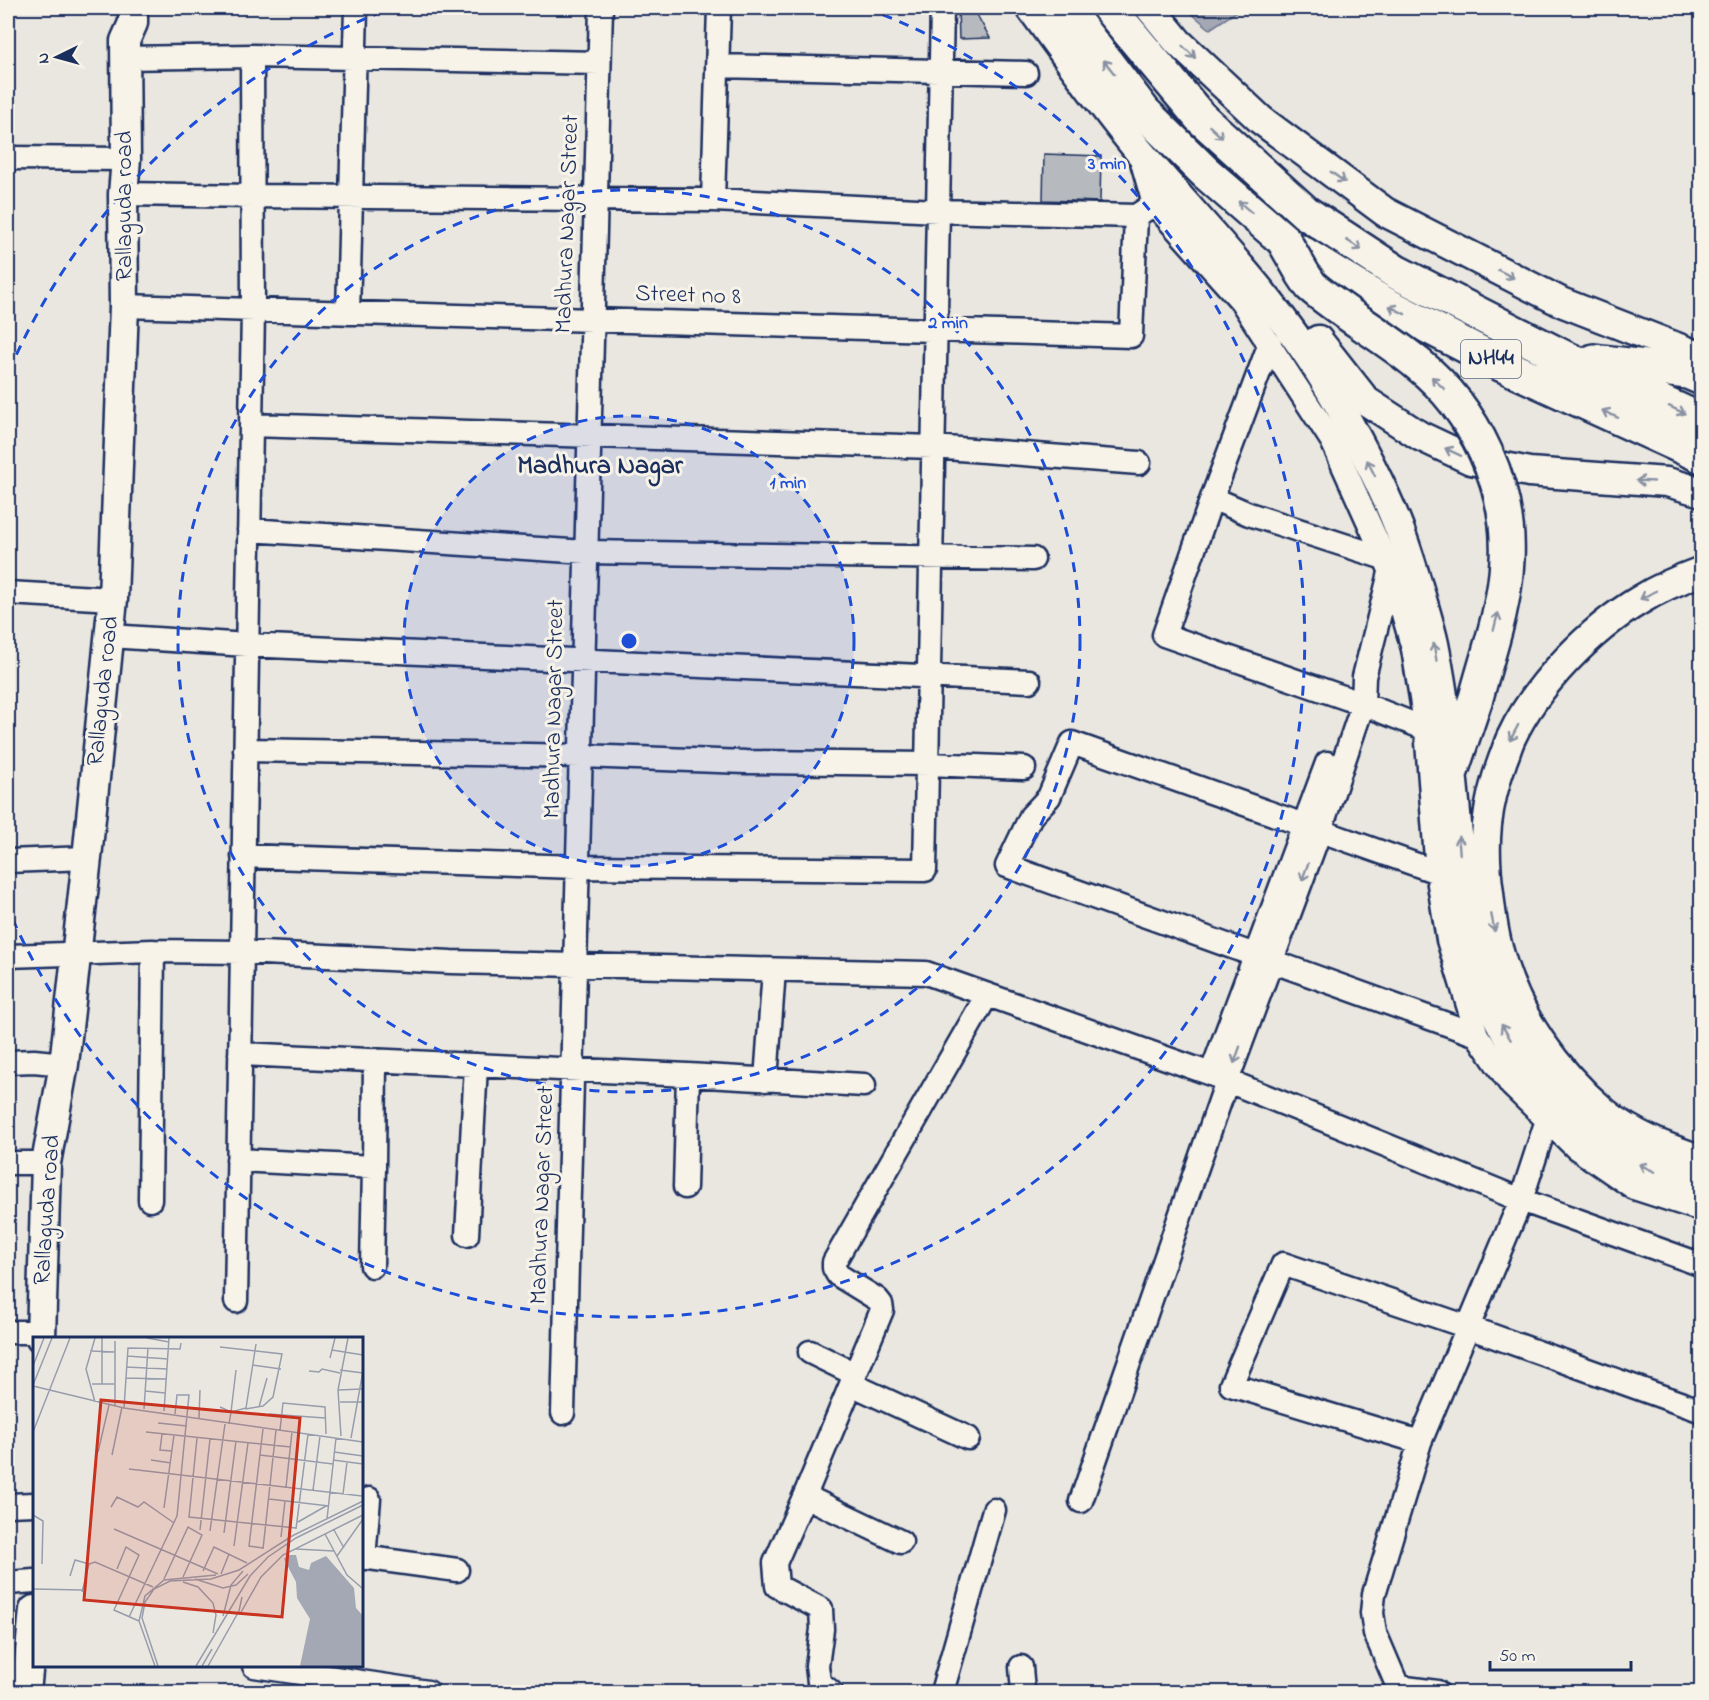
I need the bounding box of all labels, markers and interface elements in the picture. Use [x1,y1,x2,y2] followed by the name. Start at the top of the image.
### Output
[27,27,87,87] north arrow
[1181,44,1196,59] one-way arrow
[32,52,56,65] text: N
[1103,60,1116,76] one-way arrow
[547,114,589,334] street label: Madhura Nagar Street
[1208,125,1223,139] one-way arrow
[108,130,143,281] street label: Rallaguda road
[1087,152,1126,178] text: 3 min
[1329,170,1345,183] one-way arrow
[1237,200,1253,213] one-way arrow
[1346,239,1362,251] one-way arrow
[1497,268,1514,280] one-way arrow
[635,277,741,315] street label: Street no 8
[1389,304,1407,315] one-way arrow
[927,311,968,337] text: 2 min
[1461,340,1521,378] road number: NH44
[1430,375,1445,390] one-way arrow
[1668,404,1686,416] one-way arrow
[1602,408,1620,419] one-way arrow
[1445,445,1463,457] one-way arrow
[517,448,684,487] district label: Madhura Nagar
[1364,460,1376,478] one-way arrow
[770,471,806,497] text: 1 min
[1635,475,1655,486] one-way arrow
[1640,590,1658,601] one-way arrow
[536,599,574,819] street label: Madhura Nagar Street
[1491,612,1503,631] one-way arrow
[79,614,129,768] street label: Rallaguda road
[619,631,639,651] centre of rings
[1429,642,1440,662] one-way arrow
[1508,724,1520,741] one-way arrow
[1453,836,1464,856] one-way arrow
[1298,862,1309,881] one-way arrow
[1488,912,1499,932] one-way arrow
[1499,1024,1511,1041] one-way arrow
[1230,1045,1241,1064] one-way arrow
[522,1085,564,1305] street label: Madhura Nagar Street
[25,1133,71,1286] street label: Rallaguda road
[1639,1161,1657,1173] one-way arrow
[33,1337,363,1667] inset map
[1490,1634,1631,1672] scale bar
[1499,1644,1536,1670] text: 50 m

